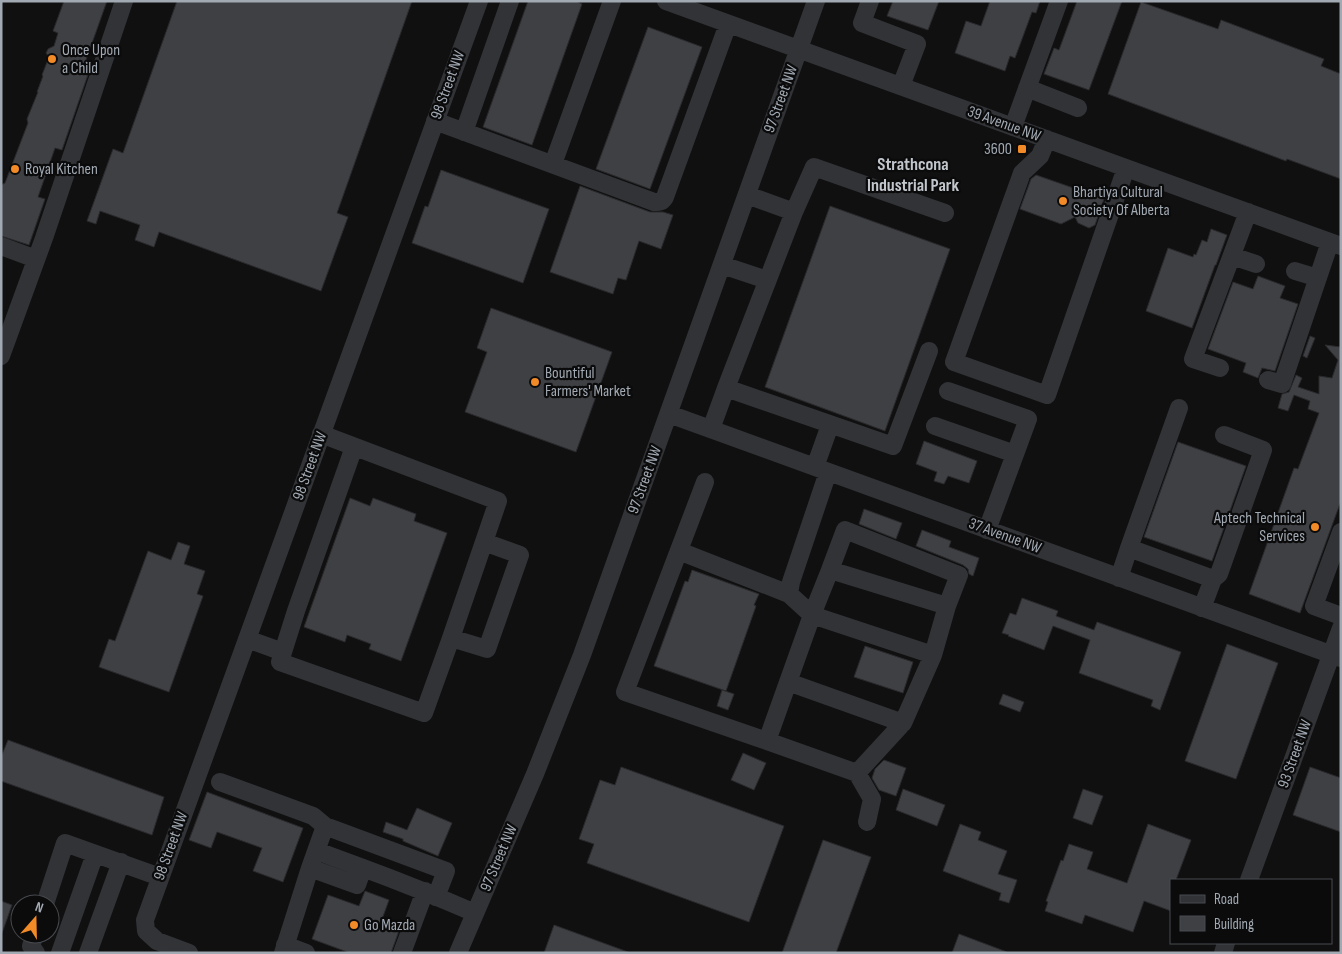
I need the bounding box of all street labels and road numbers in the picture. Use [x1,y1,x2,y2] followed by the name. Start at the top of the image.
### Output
[427,48,469,122] street label: 98 Street NW
[760,62,802,136] street label: 97 Street NW
[965,102,1044,146] street label: 39 Avenue NW
[289,429,331,503] street label: 98 Street NW
[624,443,666,517] street label: 97 Street NW
[966,514,1044,558] street label: 37 Avenue NW
[1274,717,1316,791] street label: 93 Street NW
[150,809,192,883] street label: 98 Street NW
[476,821,522,894] street label: 97 Street NW

